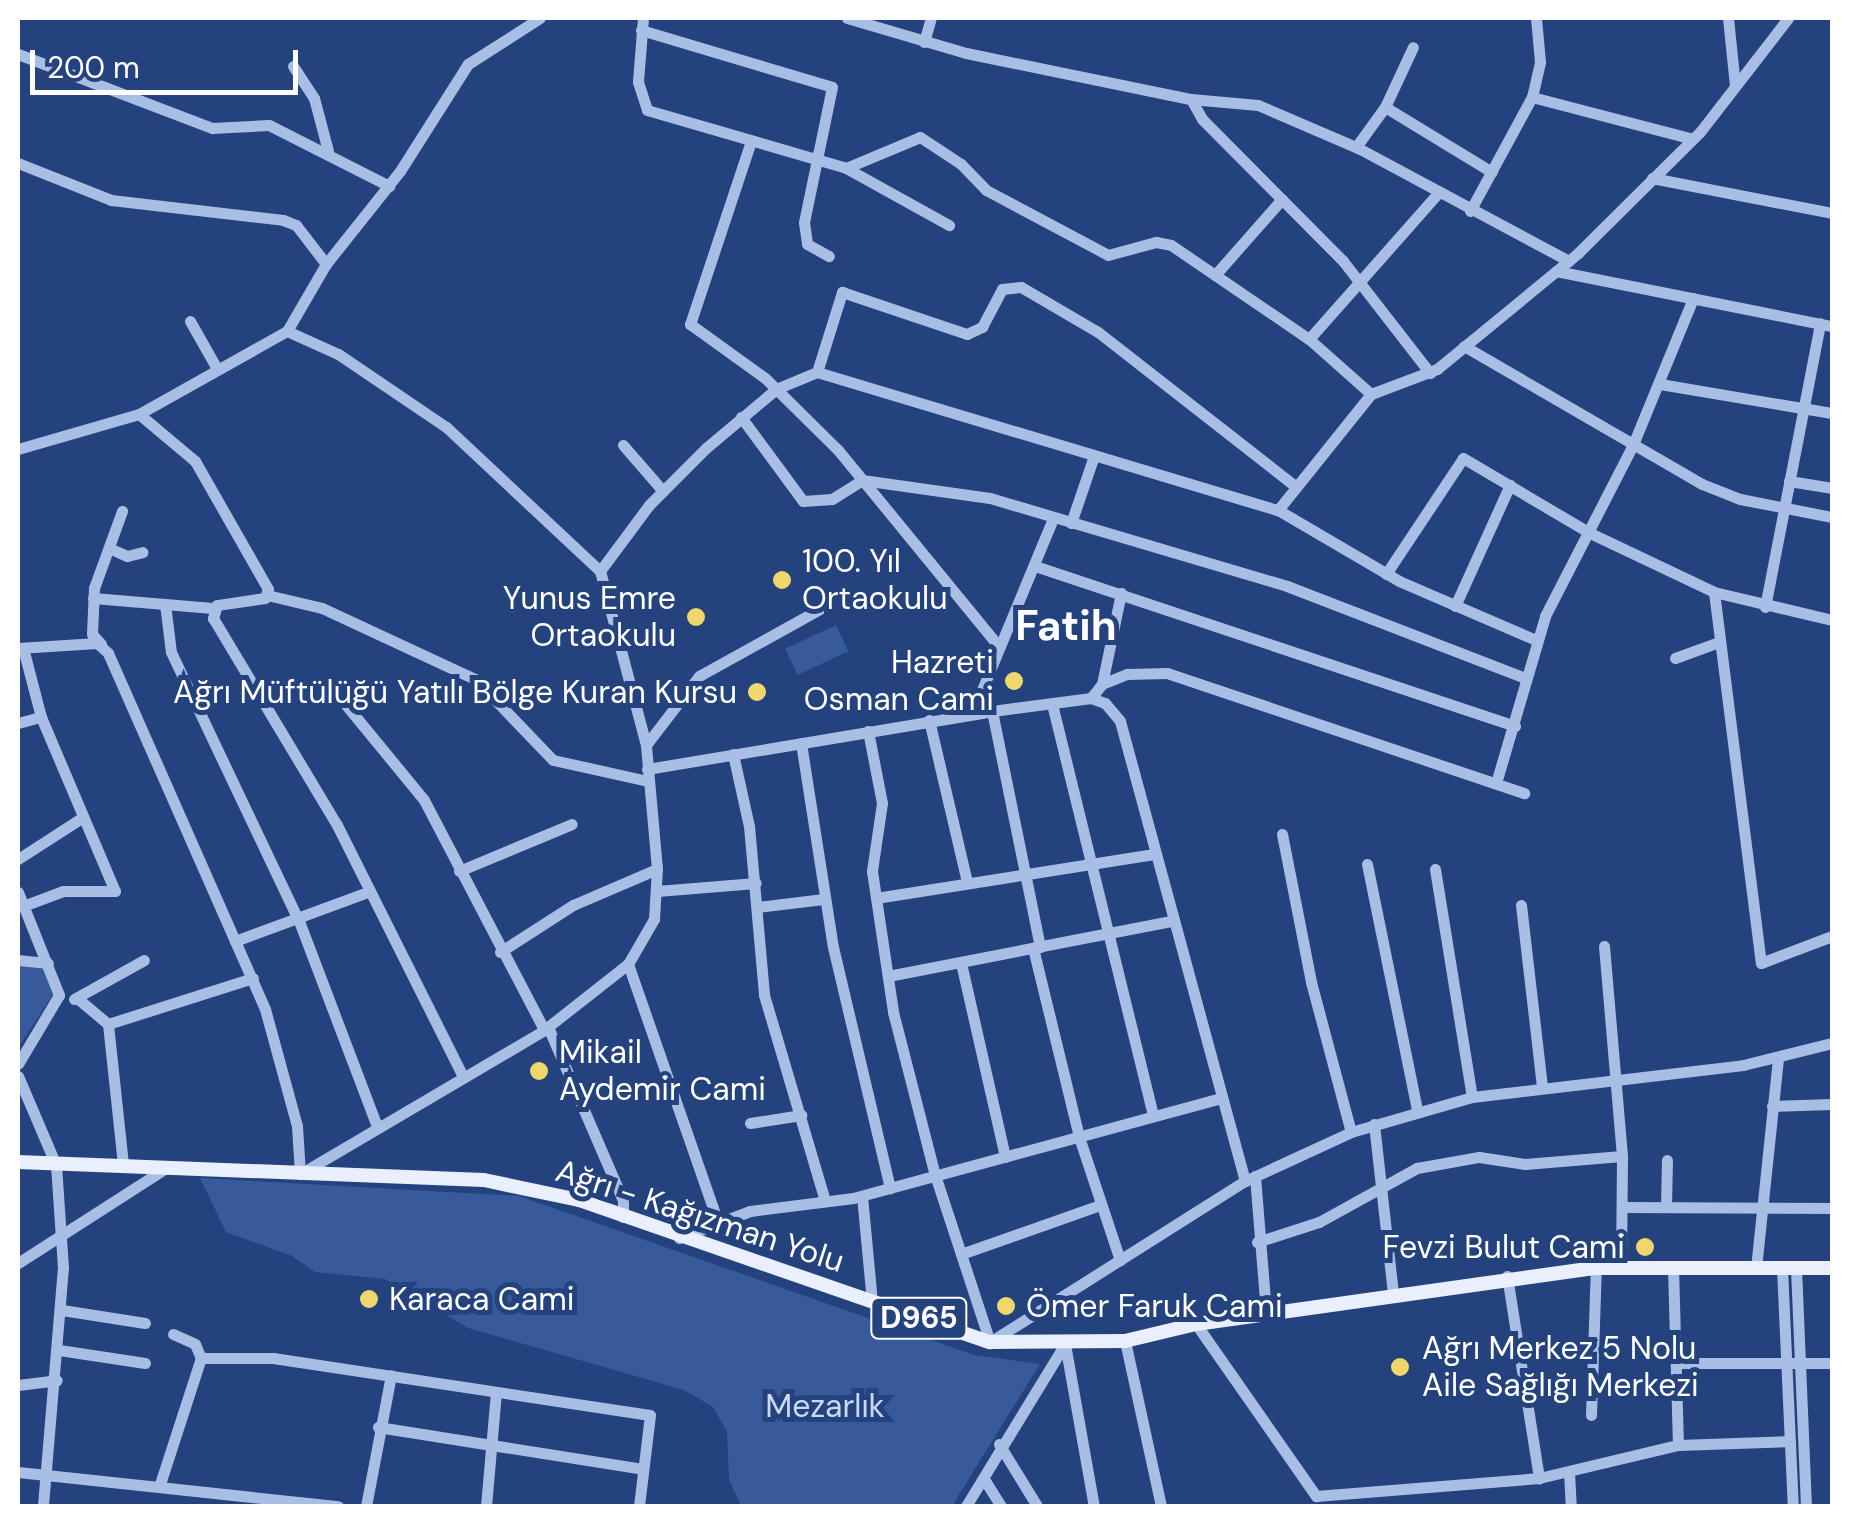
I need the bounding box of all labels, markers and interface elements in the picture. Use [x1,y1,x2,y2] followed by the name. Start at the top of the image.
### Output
[35,30,302,92] scale bar
[47,48,140,87] text: 200 m
[802,543,947,618] place label: 100. Yıl Ortaokulu
[771,569,793,591] marker: 100. Yıl Ortaokulu
[503,580,676,655] place label: Yunus Emre Ortaokulu
[1015,601,1117,651] district label: Fatih
[685,606,707,628] marker: Yunus Emre Ortaokulu
[804,644,994,719] place label: Hazreti Osman Cami
[1003,670,1025,692] marker: Hazreti Osman Cami
[173,673,737,711] place label: Ağrı Müftülüğü Yatılı Bölge Kuran Kursu
[746,681,768,703] marker: Ağrı Müftülüğü Yatılı Bölge Kuran Kursu
[559,1034,766,1109] place label: Mikail Aydemir Cami
[528,1060,550,1082] marker: Mikail Aydemir Cami
[551,1151,849,1281] street label: Ağrı - Kağızman Yolu
[1383,1228,1625,1266] place label: Fevzi Bulut Cami
[1634,1236,1656,1258] marker: Fevzi Bulut Cami
[389,1280,574,1318] place label: Karaca Cami
[1026,1287,1283,1325] place label: Ömer Faruk Cami
[358,1288,380,1310] marker: Karaca Cami
[869,1293,969,1343] road number: D965
[995,1295,1017,1317] marker: Ömer Faruk Cami
[1422,1330,1699,1405] place label: Ağrı Merkez 5 Nolu Aile Sağlığı Merkezi
[1387,1354,1413,1380] marker: Ağrı Merkez 5 Nolu Aile Sağlığı Merkezi
[765,1387,885,1425] park label: Mezarlık

